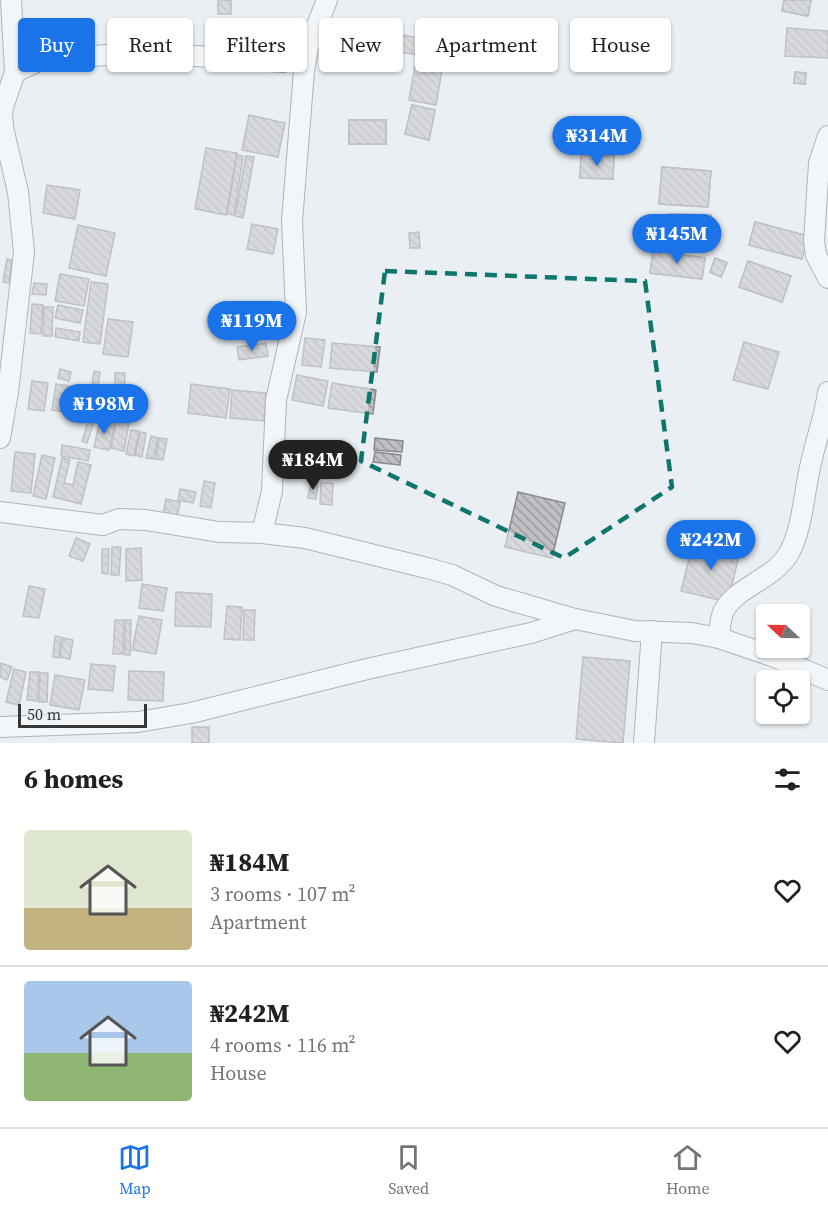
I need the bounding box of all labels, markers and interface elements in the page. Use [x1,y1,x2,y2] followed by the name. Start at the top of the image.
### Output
[18,18,95,72] chip: Buy
[107,18,193,72] chip: Rent
[205,18,307,72] chip: Filters
[319,18,403,72] chip: New
[415,18,558,72] chip: Apartment
[570,18,671,72] chip: House
[555,116,639,167] pin: ₦314M
[566,121,628,149] text: ₦314M
[635,214,719,265] pin: ₦145M
[646,219,708,247] text: ₦145M
[210,301,294,352] pin: ₦119M
[221,306,283,334] text: ₦119M
[62,384,146,435] pin: ₦198M
[73,389,135,417] text: ₦198M
[271,440,355,491] pin: ₦184M
[282,445,344,473] text: ₦184M
[669,520,753,571] pin: ₦242M
[680,525,742,553] text: ₦242M
[756,604,810,658] north arrow
[756,604,810,724] map controls
[756,670,810,724] button: locate
[18,701,147,728] scale bar
[27,703,61,725] text: 50 m
[24,761,123,797] text: 6 homes
[771,763,804,796] icon: filters
[210,844,290,880] text: ₦184M
[72,854,144,926] icon: home
[771,874,804,907] icon: heart
[210,880,356,908] text: 3 rooms · 107 m²
[210,908,307,936] text: Apartment
[210,995,290,1031] text: ₦242M
[72,1005,144,1077] icon: home
[771,1025,804,1058] icon: heart
[210,1031,356,1059] text: 4 rooms · 116 m²
[210,1059,267,1087] text: House
[118,1141,151,1199] tab: Map
[388,1141,429,1199] tab: Saved
[666,1141,710,1199] tab: Home

